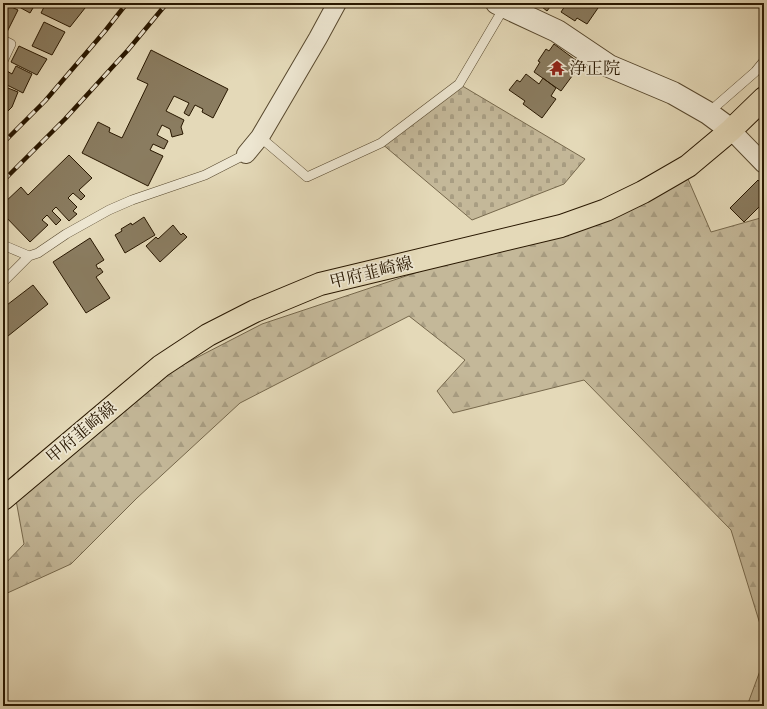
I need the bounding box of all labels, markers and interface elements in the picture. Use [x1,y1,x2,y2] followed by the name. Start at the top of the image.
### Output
[569,58,620,80] place label: 浄正院
[548,59,566,77] temple icon: 浄正院
[327,252,415,294] street label: 甲府韮崎線
[42,397,121,469] street label: 甲府韮崎線

